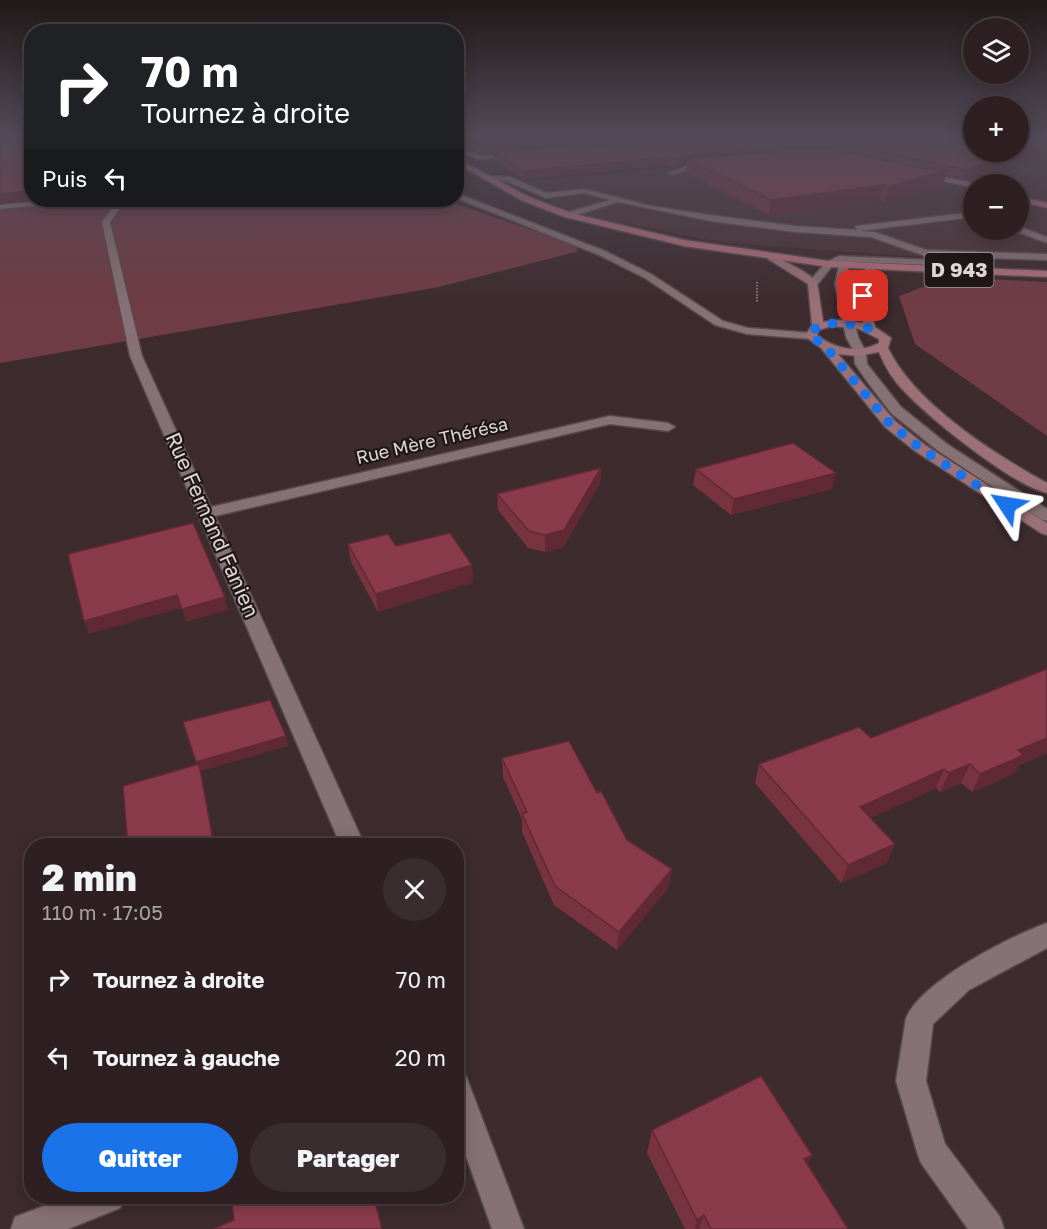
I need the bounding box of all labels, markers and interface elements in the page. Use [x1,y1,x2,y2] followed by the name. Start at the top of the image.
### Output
[963,18,1029,240] map controls
[963,18,1029,84] button: layers
[141,46,238,96] text: 70 m
[42,48,120,126] icon: right
[963,96,1029,162] button: +
[141,97,350,129] text: Tournez à droite
[99,162,132,195] icon: left
[42,165,87,192] text: Puis
[963,174,1029,240] button: −
[924,253,994,287] road number: D 943
[837,270,888,321] pin
[846,279,879,312] icon: arrive
[354,412,510,468] street label: Rue Mère Thérésa
[160,428,265,621] street label: Rue Fernand Fanien
[975,473,1039,537] position arrow
[42,856,137,899] text: 2 min
[383,858,446,921] button: close
[42,900,163,924] text: 110 m · 17:05
[42,963,75,996] icon: right
[93,966,264,993] text: Tournez à droite
[396,966,446,993] text: 70 m
[42,1041,75,1074] icon: left
[93,1044,280,1071] text: Tournez à gauche
[395,1044,446,1071] text: 20 m
[42,1123,238,1192] button: Quitter
[250,1123,446,1192] button: Partager

